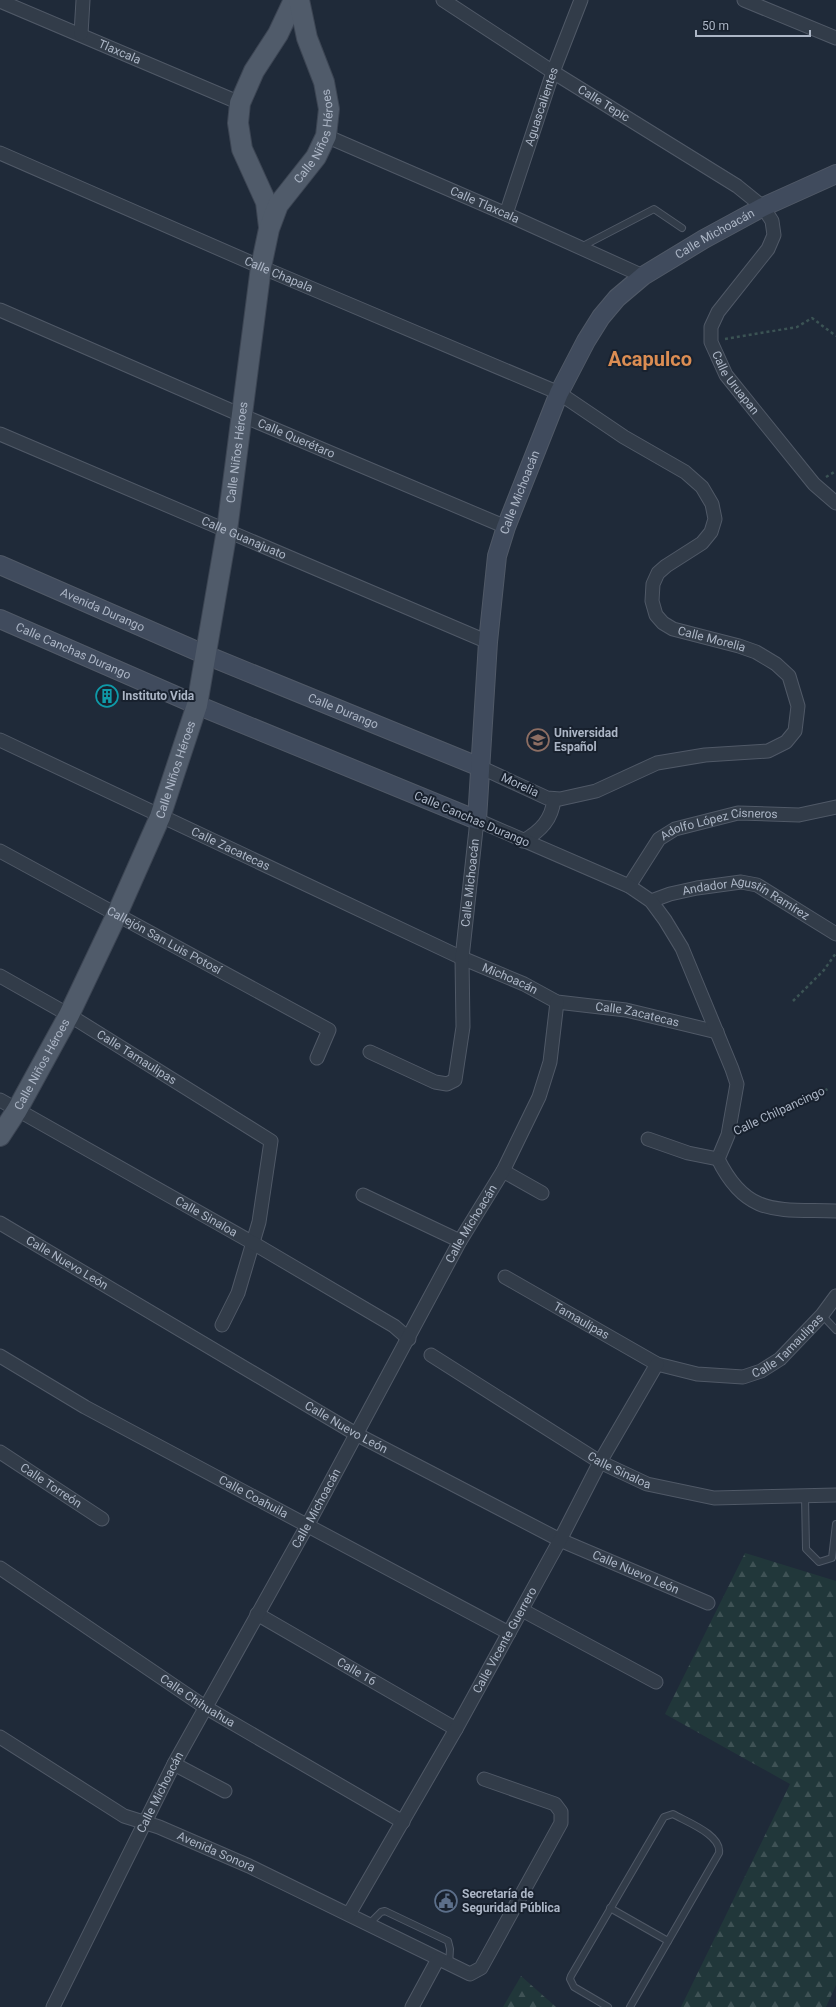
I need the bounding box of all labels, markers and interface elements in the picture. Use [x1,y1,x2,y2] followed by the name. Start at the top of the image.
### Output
[696,12,810,38] scale bar
[702,19,729,33] text: 50 m
[96,37,143,67] street label: Tlaxcala
[522,65,561,148] street label: Aguascalientes
[575,82,632,125] street label: Calle Tepic
[291,88,336,186] street label: Calle Niños Héroes
[448,184,522,226] street label: Calle Tlaxcala
[673,206,757,262] street label: Calle Michoacán
[242,254,315,295] street label: Calle Chapala
[608,347,692,371] district label: Acapulco
[709,349,762,417] street label: Calle Uruapan
[224,401,251,504] street label: Calle Niños Héroes
[256,416,337,461] street label: Calle Querétaro
[497,449,542,536] street label: Calle Michoacán
[199,514,288,562] street label: Calle Guanajuato
[58,585,147,634] street label: Avenida Durango
[14,620,133,682] street label: Calle Canchas Durango
[676,624,748,655] street label: Calle Morelia
[94,683,120,709] building icon: Instituto Vida
[122,689,195,703] place label: Instituto Vida
[306,690,381,732] street label: Calle Durango
[153,719,198,820] street label: Calle Niños Héroes
[554,726,618,754] place label: Universidad Español
[525,727,551,753] school or university icon: Universidad Español
[499,770,541,800] street label: Morelia
[412,788,532,850] street label: Calle Canchas Durango
[658,806,778,843] street label: Adolfo López Cisneros
[189,824,272,873] street label: Calle Zacatecas
[458,838,482,928] street label: Calle Michoacán
[681,875,812,923] street label: Andador Agustín Ramírez
[105,904,225,978] street label: Callejón San Luis Potosí
[480,960,540,997] street label: Michoacán
[595,999,681,1030] street label: Calle Zacatecas
[11,1016,73,1113] street label: Calle Niños Héroes
[94,1027,179,1087] street label: Calle Tamaulipas
[731,1084,827,1138] street label: Calle Chilpancingo
[443,1182,500,1265] street label: Calle Michoacán
[173,1194,240,1240] street label: Calle Sinaloa
[24,1233,111,1292] street label: Calle Nuevo León
[551,1299,612,1342] street label: Tamaulipas
[750,1311,826,1381] street label: Calle Tamaulipas
[302,1398,390,1456] street label: Calle Nuevo León
[585,1449,652,1492] street label: Calle Sinaloa
[18,1460,84,1511] street label: Calle Torreón
[289,1466,344,1551] street label: Calle Michoacán
[216,1473,290,1521] street label: Calle Coahuila
[590,1548,681,1597] street label: Calle Nuevo León
[470,1585,540,1696] street label: Calle Vicente Guerrero
[334,1655,379,1688] street label: Calle 16
[157,1672,238,1730] street label: Calle Chihuahua
[134,1749,186,1835] street label: Calle Michoacán
[175,1829,257,1875] street label: Avenida Sonora
[462,1887,561,1915] place label: Secretaría de Seguridad Pública
[433,1888,459,1914] public building icon: Secretaría de Seguridad Pública

